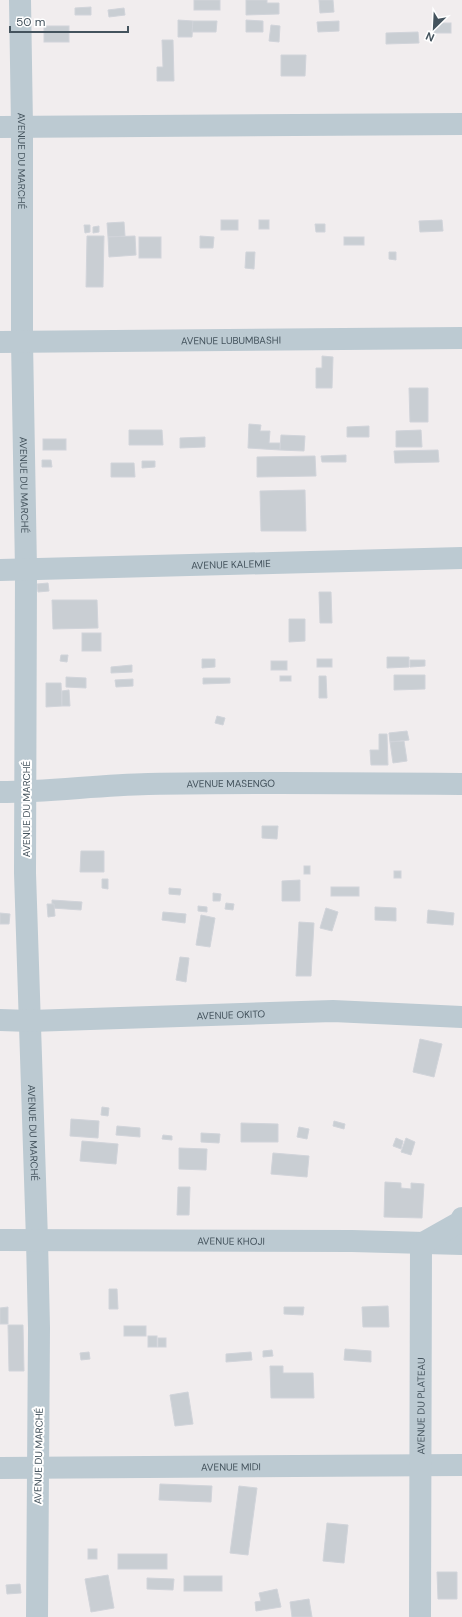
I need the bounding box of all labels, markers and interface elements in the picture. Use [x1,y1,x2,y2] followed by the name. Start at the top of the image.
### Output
[10,8,128,34] scale bar
[414,8,454,48] north arrow
[16,14,45,30] text: 50 m
[423,29,436,45] text: N
[15,113,28,210] street label: AVENUE DU MARCHÉ
[181,334,281,347] street label: AVENUE LUBUMBASHI
[17,437,31,534] street label: AVENUE DU MARCHÉ
[191,557,271,572] street label: AVENUE KALEMIE
[20,760,33,857] street label: AVENUE DU MARCHÉ
[186,777,275,790] street label: AVENUE MASENGO
[196,1007,266,1023] street label: AVENUE OKITO
[25,1084,41,1182] street label: AVENUE DU MARCHÉ
[197,1235,265,1248] street label: AVENUE KHOJI
[414,1357,428,1455] street label: AVENUE DU PLATEAU
[31,1407,46,1504] street label: AVENUE DU MARCHÉ
[201,1460,261,1474] street label: AVENUE MIDI

